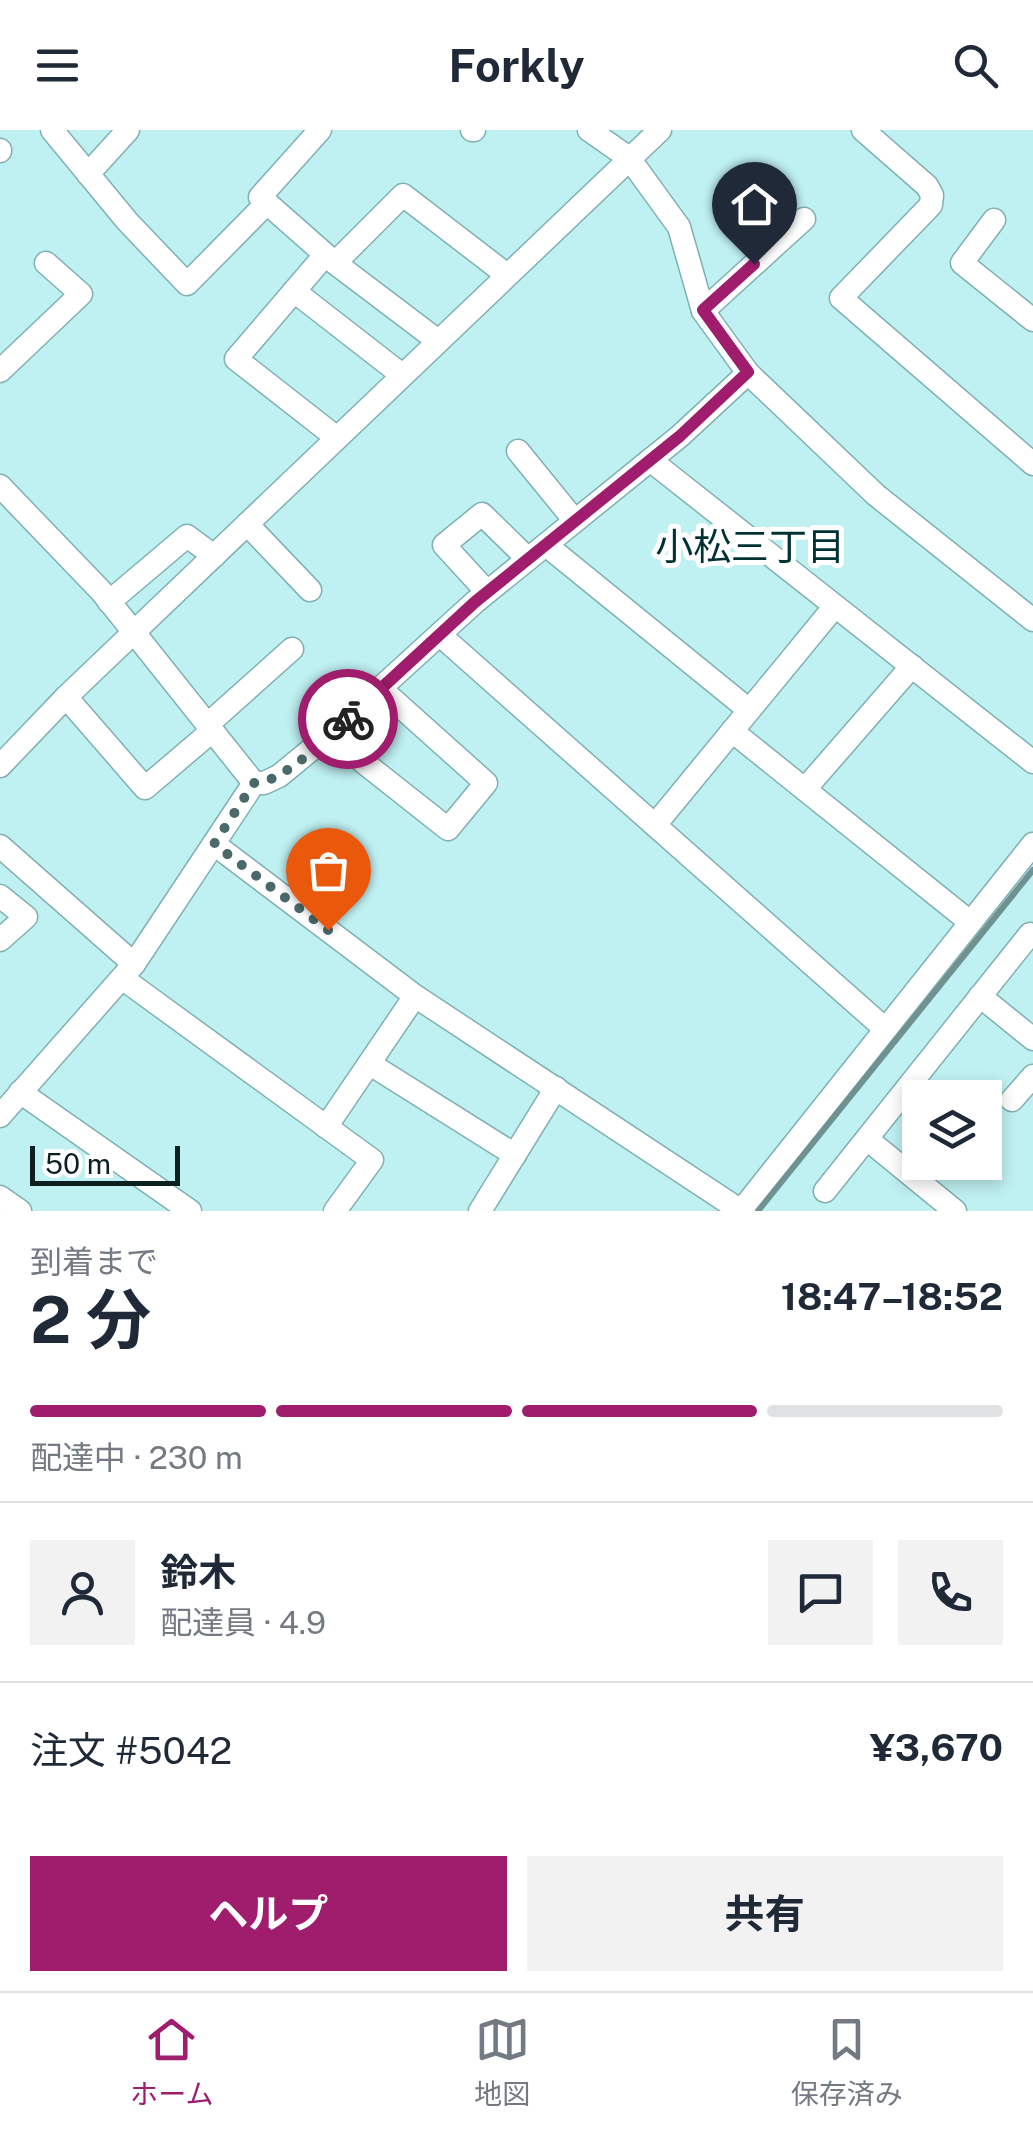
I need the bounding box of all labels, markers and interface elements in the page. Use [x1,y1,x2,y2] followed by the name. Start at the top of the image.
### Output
[30,38,85,93] icon: menu
[948,38,1003,93] icon: search
[448,39,585,92] text: Forkly
[712,162,797,265] pin
[727,177,782,232] icon: home
[655,524,845,569] district label: 小松三丁目
[298,669,398,769] courier
[321,692,376,747] icon: bike
[286,828,371,931] pin
[301,843,356,898] icon: bag
[902,1080,1002,1180] map controls
[902,1080,1002,1180] button: layers
[30,1141,180,1186] scale bar
[45,1147,111,1180] text: 50 m
[30,1243,158,1280] text: 到着まで
[781,1274,1003,1319] text: 18:47–18:52
[30,1281,151,1358] text: 2 分
[30,1439,243,1476] text: 配達中 · 230 m
[30,1540,135,1645] button: person
[768,1540,873,1645] button: chat
[898,1540,1003,1645] button: phone
[160,1550,236,1595] text: 鈴木
[160,1604,326,1641] text: 配達員 · 4.9
[870,1725,1003,1770] text: ¥3,670
[30,1728,232,1773] text: 注文 #5042
[30,1856,507,1971] button: ヘルプ
[527,1856,1003,1971] button: 共有
[130,2012,213,2112] tab: ホーム
[474,2012,530,2112] tab: 地図
[791,2012,903,2112] tab: 保存済み

